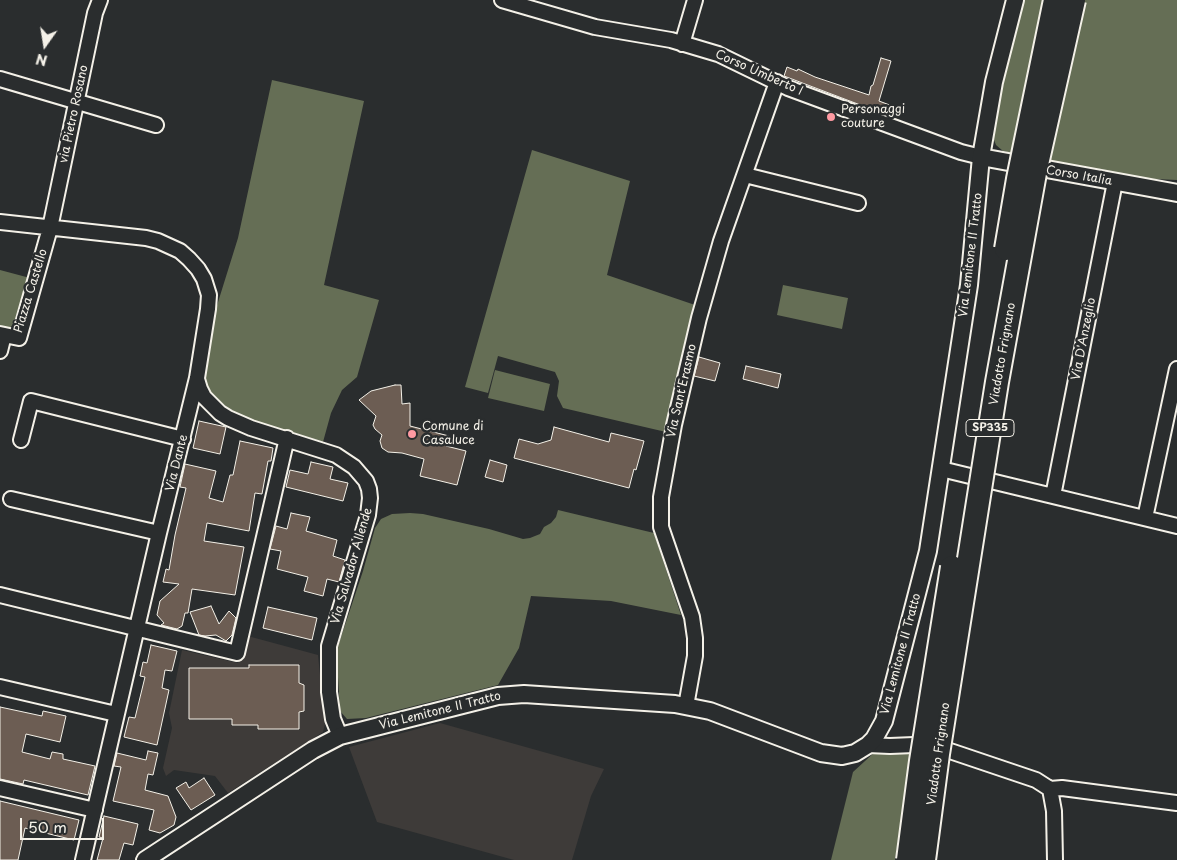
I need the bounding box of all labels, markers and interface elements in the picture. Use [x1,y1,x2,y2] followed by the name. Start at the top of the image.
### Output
[20,20,70,70] north arrow
[713,47,805,99] street label: Corso Umberto I
[34,49,49,72] text: N
[57,64,91,164] street label: via Pietro Rosano
[841,103,905,131] place label: Personaggi couture
[825,111,837,123] marker: Personaggi couture
[1045,163,1113,189] street label: Corso Italia
[956,192,986,318] street label: Via Lemitone II Tratto
[11,247,51,335] street label: Piazza Castello
[1069,297,1099,381] street label: Via D'Anzeglio
[987,302,1019,406] street label: Viadotto Frignano
[664,343,700,439] street label: Via Sant'Erasmo
[966,419,1014,436] road number: SP335
[422,420,483,448] place label: Comune di Casaluce
[406,428,418,440] marker: Comune di Casaluce
[163,433,191,493] street label: Via Dante
[329,506,375,626] street label: Via Salvador Allende
[878,592,924,716] street label: Via Lemitone II Tratto
[378,689,502,733] street label: Via Lemitone II Tratto
[925,702,953,806] street label: Viadotto Frignano
[22,808,106,840] scale bar
[28,815,67,838] text: 50 m

